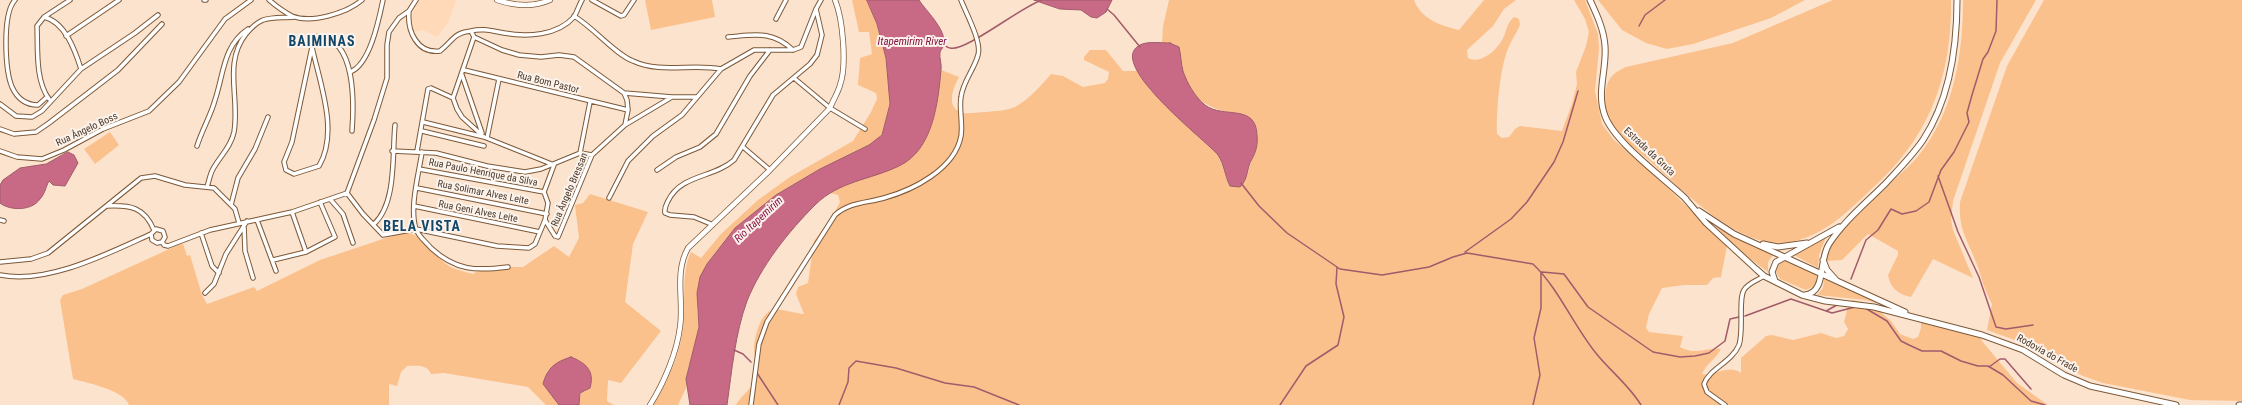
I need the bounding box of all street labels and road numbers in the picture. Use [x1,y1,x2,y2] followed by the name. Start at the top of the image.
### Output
[516,70,580,96] street label: Rua Bom Pastor
[54,110,120,150] street label: Rua Ângelo Boss
[1621,125,1677,179] street label: Estrada da Gruta
[549,151,591,229] street label: Rua Ângelo Bressan
[428,157,538,189] street label: Rua Paulo Henrique da Silva
[436,178,530,208] street label: Rua Solimar Alves Leite
[437,198,519,226] street label: Rua Geni Alves Leite
[2014,332,2080,376] street label: Rodovia do Frade

